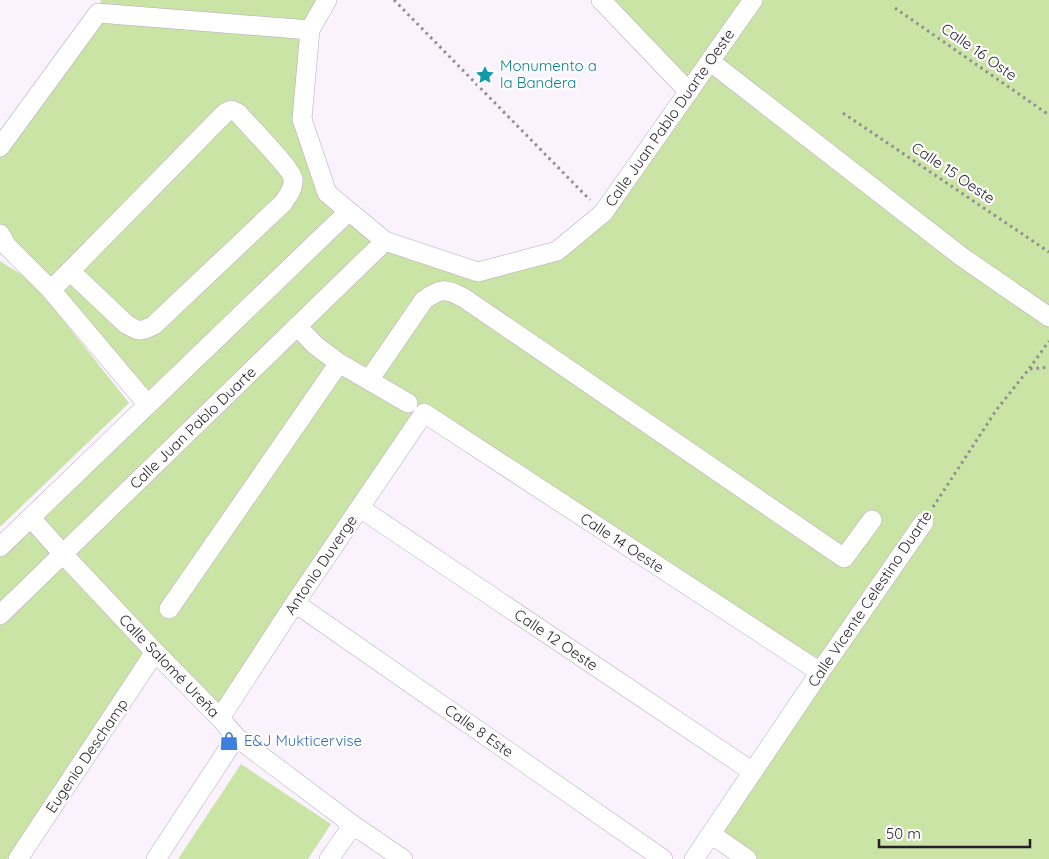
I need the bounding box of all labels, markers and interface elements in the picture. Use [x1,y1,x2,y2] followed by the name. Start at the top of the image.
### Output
[938,19,1021,85] street label: Calle 16 Oste
[601,25,738,210] street label: Calle Juan Pablo Duarte Oeste
[500,56,597,92] place label: Monumento a la Bandera
[474,64,496,86] place icon: Monumento a la Bandera
[908,138,999,207] street label: Calle 15 Oeste
[125,362,260,493] street label: Calle Juan Pablo Duarte
[803,507,936,691] street label: Calle Vicente Celestino Duarte
[577,508,668,577] street label: Calle 14 Oeste
[280,511,361,618] street label: Antonio Duverge
[511,605,602,675] street label: Calle 12 Oeste
[115,610,224,721] street label: Calle Salomé Ureña
[41,695,132,817] street label: Eugenio Deschamp
[441,700,517,761] street label: Calle 8 Este
[218,730,240,752] shop icon: E&J Mukticervise
[244,731,362,750] place label: E&J Mukticervise
[879,816,1030,848] scale bar
[886,824,921,843] text: 50 m

